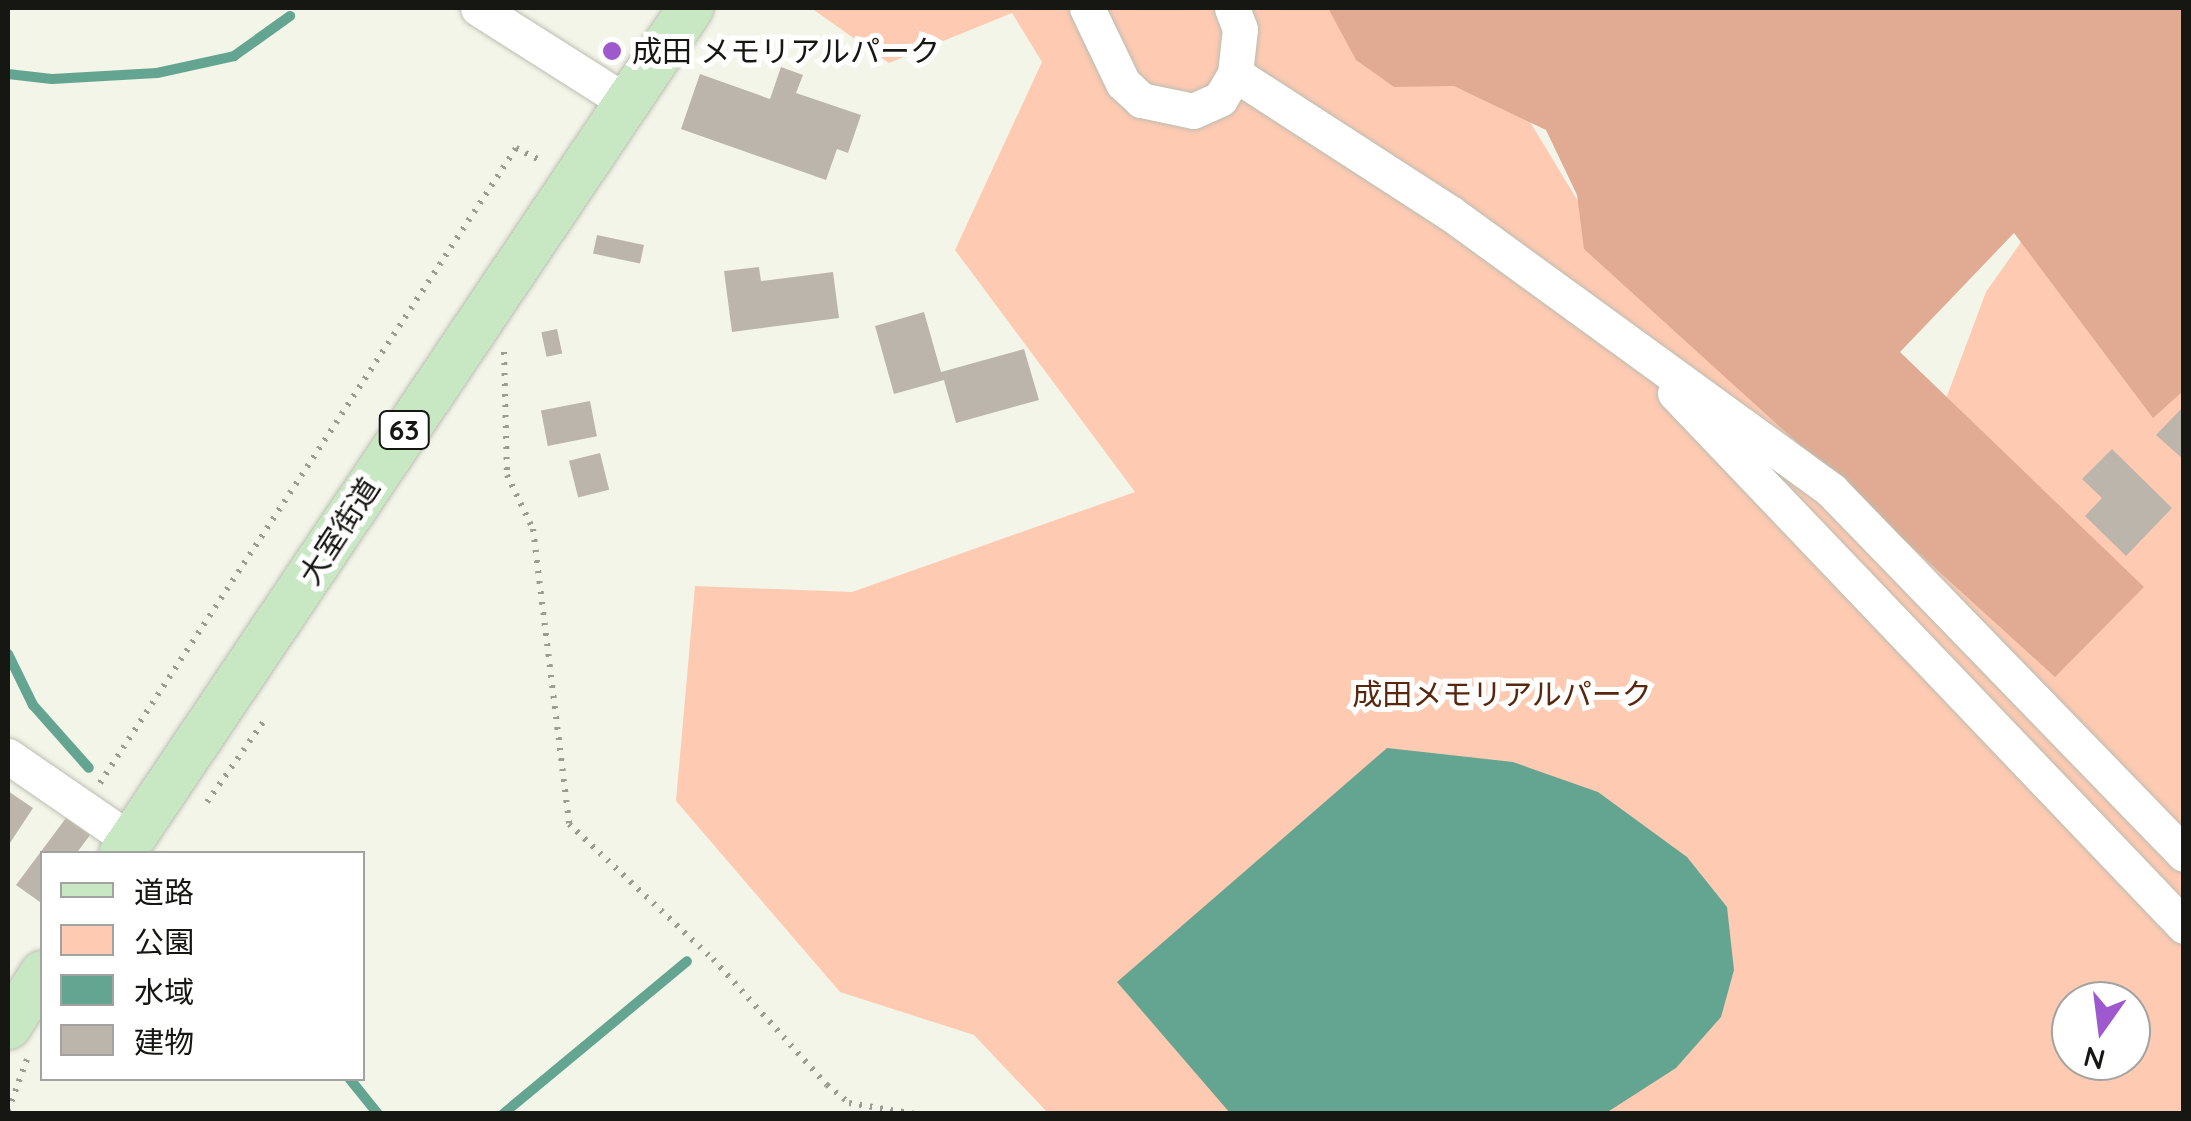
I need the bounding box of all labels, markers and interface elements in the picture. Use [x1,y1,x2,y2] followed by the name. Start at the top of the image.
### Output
[632,33,940,69] place label: 成田 メモリアルパーク
[601,40,623,62] marker: 成田 メモリアルパーク
[376,407,432,453] road number: 63
[291,471,387,591] street label: 大室街道
[1352,676,1652,712] park label: 成田メモリアルパーク
[40,851,365,1081] legend
[134,873,194,911] text: 道路
[134,923,194,961] text: 公園
[134,973,194,1011] text: 水域
[2051,981,2151,1081] north arrow
[134,1023,194,1061] text: 建物
[2080,1039,2108,1078] text: N

